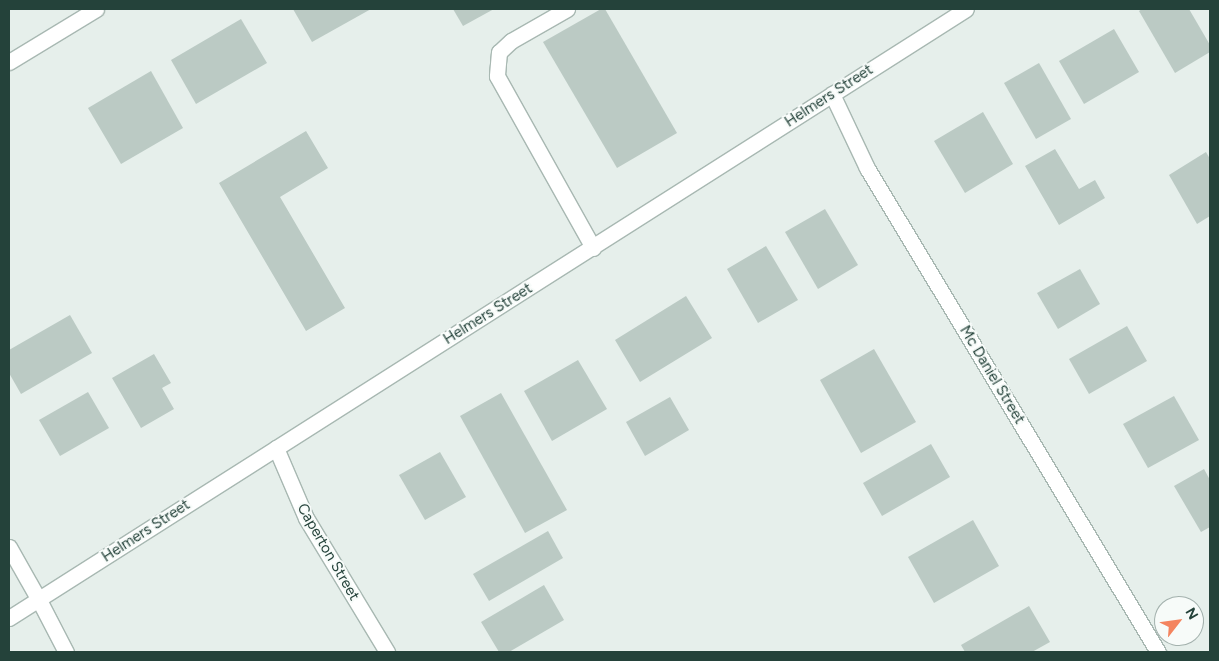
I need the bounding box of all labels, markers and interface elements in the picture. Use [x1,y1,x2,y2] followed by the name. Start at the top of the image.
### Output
[782,61,876,131] street label: Helmers Street
[440,279,536,349] street label: Helmers Street
[956,323,1028,427] street label: Mc Daniel Street
[99,496,193,566] street label: Helmers Street
[293,500,363,604] street label: Caperton Street
[1154,596,1204,646] north arrow
[1181,605,1202,623] text: N

